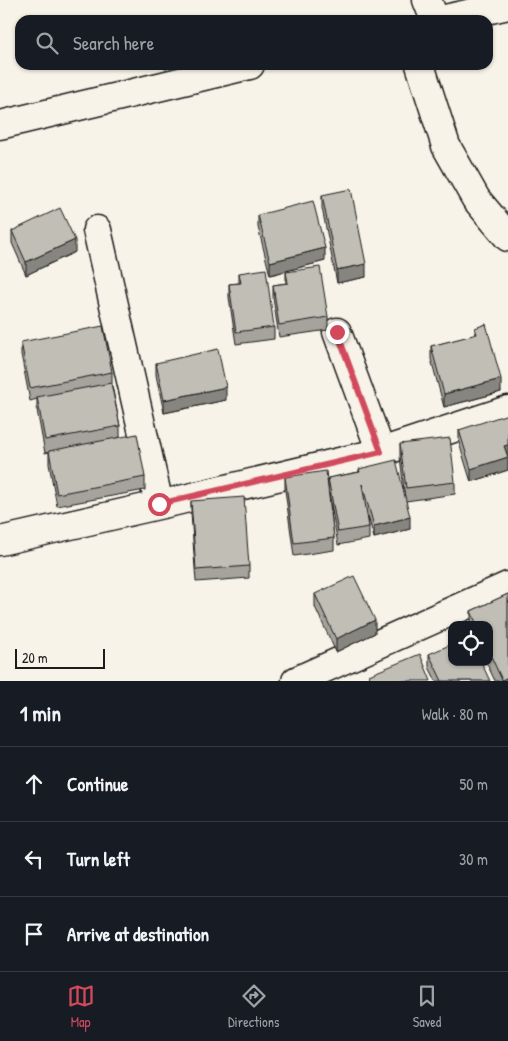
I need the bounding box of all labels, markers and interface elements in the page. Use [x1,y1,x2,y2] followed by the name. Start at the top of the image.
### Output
[15,15,493,70] search box
[33,29,61,57] icon: search
[73,30,154,56] text: Search here
[326,321,349,344] route end
[148,493,171,516] route start
[448,621,493,666] map controls
[448,621,493,666] button: locate
[15,646,105,669] scale bar
[22,648,48,667] text: 20 m
[20,699,61,728] text: 1 min
[422,703,488,725] text: Walk · 80 m
[20,770,48,798] icon: ahead
[67,771,128,797] text: Continue
[460,773,488,795] text: 50 m
[20,845,48,873] icon: left
[67,846,130,872] text: Turn left
[459,848,488,870] text: 30 m
[20,920,48,948] icon: arrive
[67,921,209,947] text: Arrive at destination
[67,982,95,1031] tab: Map
[228,982,279,1031] tab: Directions
[413,982,441,1031] tab: Saved

